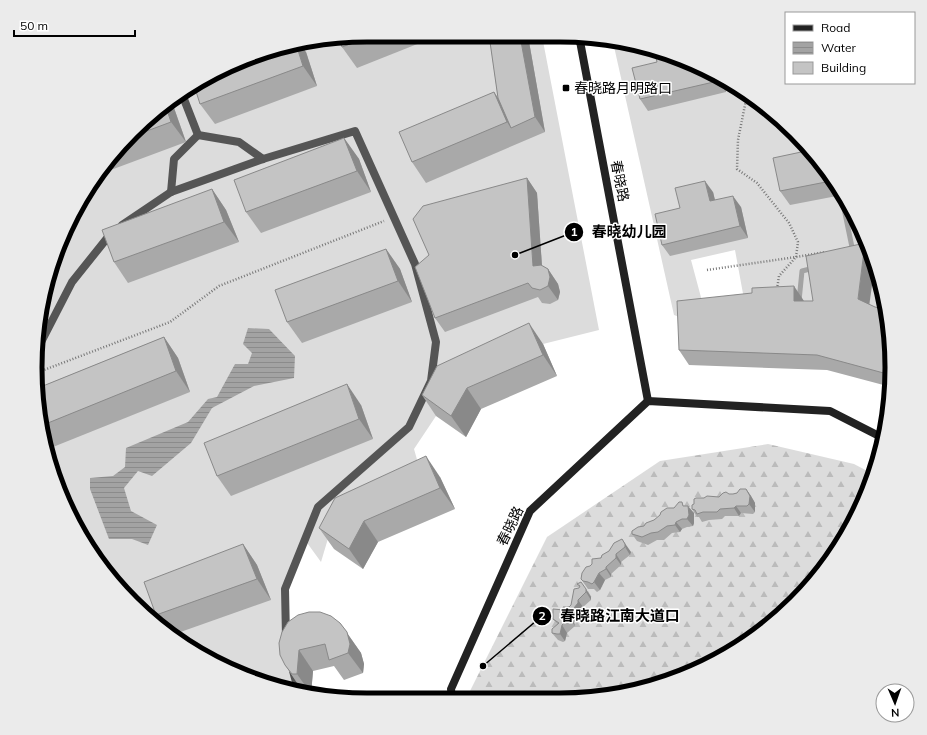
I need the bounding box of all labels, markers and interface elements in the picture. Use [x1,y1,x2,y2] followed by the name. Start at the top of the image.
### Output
[14,12,135,38] scale bar
[785,12,915,84] legend
[20,18,48,33] text: 50 m
[821,20,850,35] text: Road
[821,40,857,55] text: Water
[821,60,866,75] text: Building
[574,79,672,97] place label: 春晓路月明路口
[561,83,571,93] marker: 春晓路月明路口
[607,159,633,203] street label: 春晓路
[564,218,675,245] callout: 春晓幼儿园
[591,222,667,241] text: 春晓幼儿园
[570,224,578,239] text: 1
[493,503,527,549] street label: 春晓路
[532,602,688,629] callout: 春晓路江南大道口
[560,606,680,625] text: 春晓路江南大道口
[538,608,546,623] text: 2
[875,683,915,723] north arrow
[891,706,900,720] text: N

